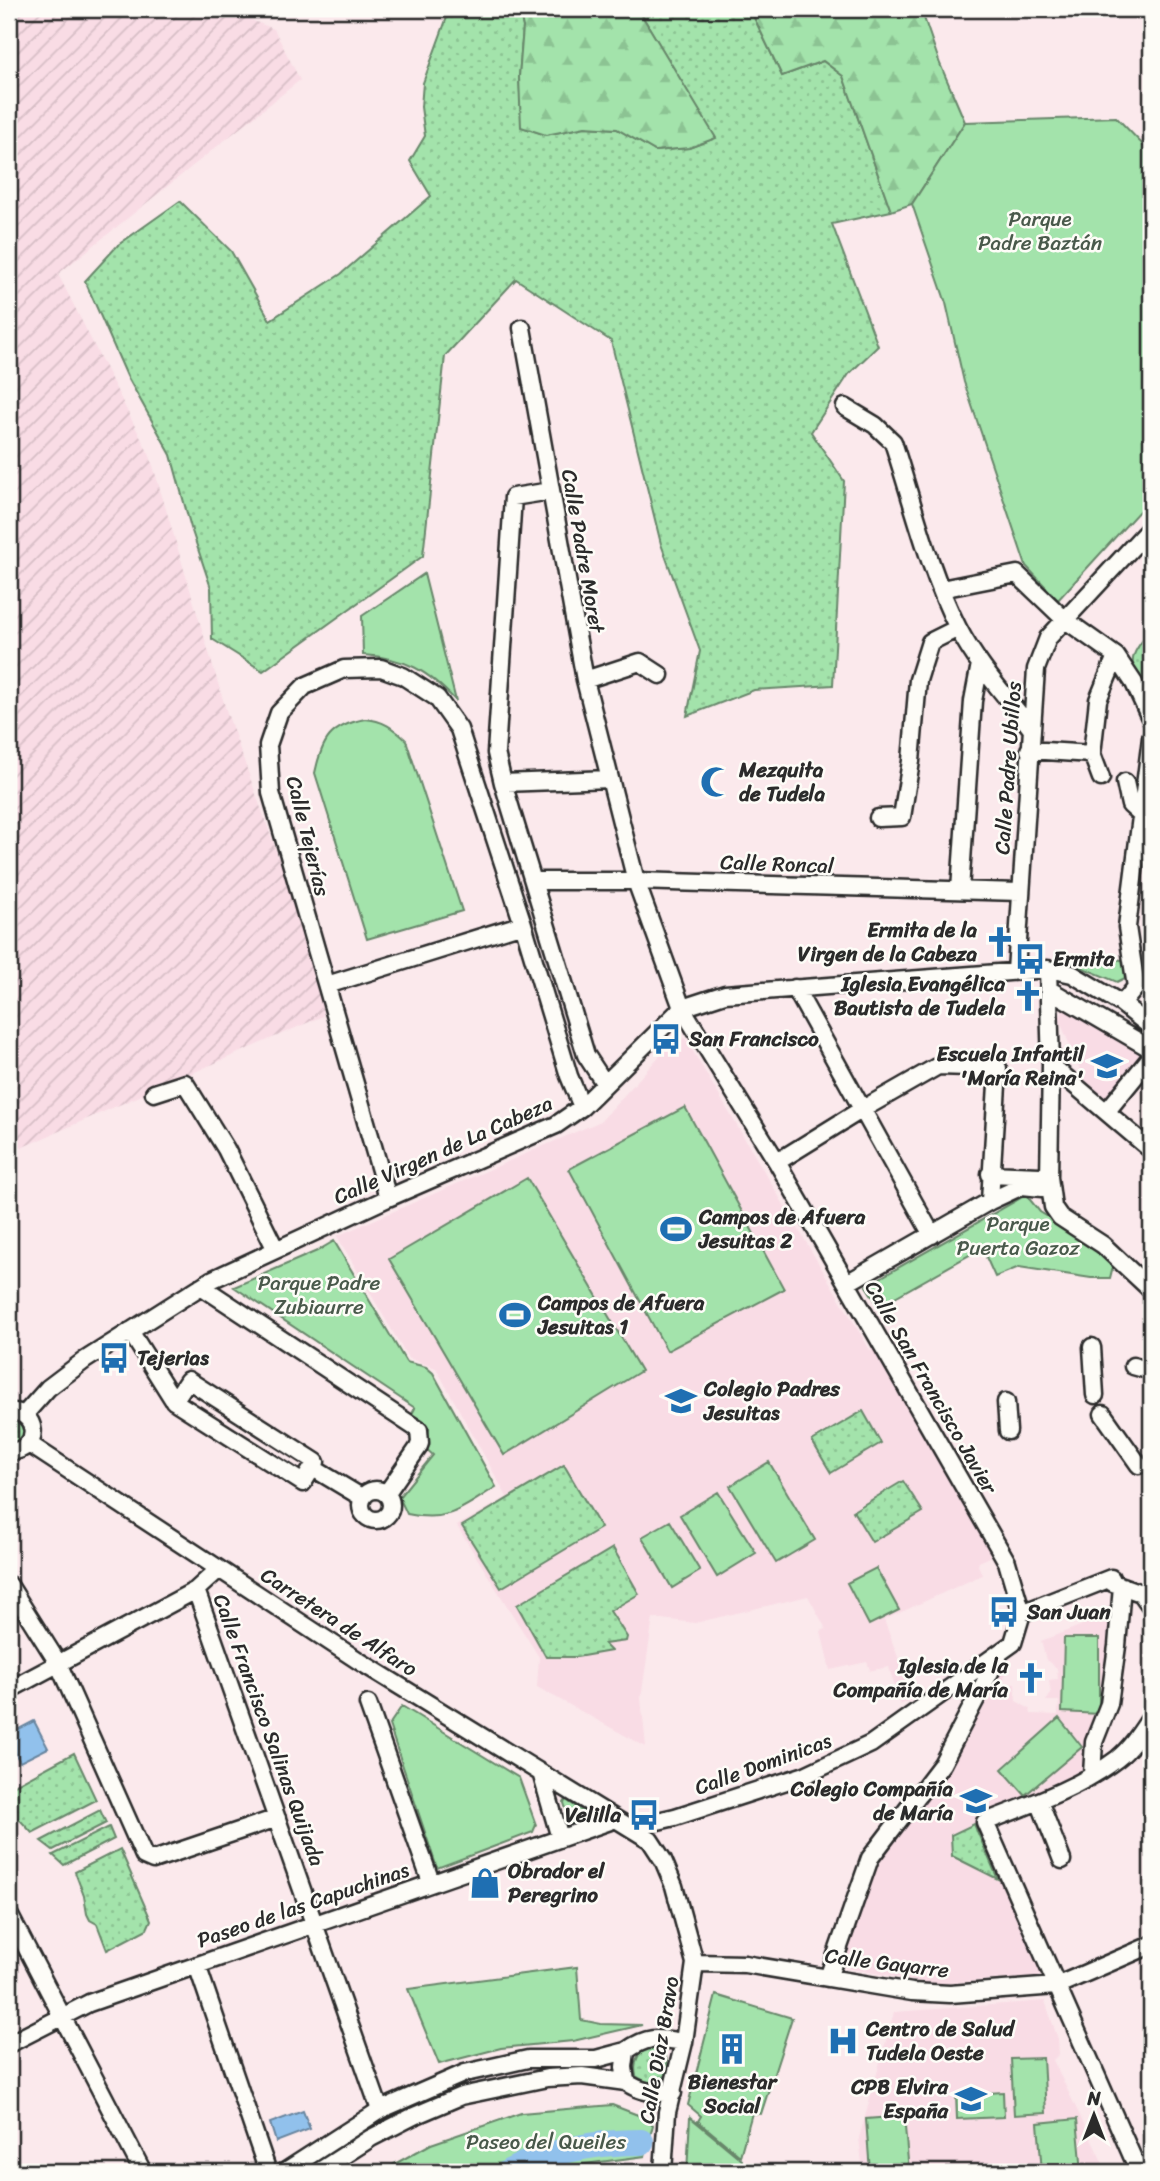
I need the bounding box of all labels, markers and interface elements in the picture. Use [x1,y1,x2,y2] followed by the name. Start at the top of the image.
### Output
[978,200,1102,262] park label: Parque Padre Baztán
[550,466,616,637] street label: Calle Padre Moret
[983,680,1033,856] street label: Calle Padre Ubillos
[738,751,826,813] place label: Mezquita de Tudela
[699,765,733,799] mosque icon: Mezquita de Tudela
[275,772,341,900] street label: Calle Tejerías
[720,843,835,885] street label: Calle Roncal
[798,911,977,973] place label: Ermita de la Virgen de la Cabeza
[983,925,1017,959] church icon: Ermita de la Virgen de la Cabeza
[1053,940,1116,978] place label: Ermita
[1013,942,1047,976] bus stop icon: Ermita
[834,965,1006,1027] place label: Iglesia Evangélica Bautista de Tudela
[1011,979,1045,1013] church icon: Iglesia Evangélica Bautista de Tudela
[688,1020,819,1058] place label: San Francisco
[649,1022,683,1056] bus stop icon: San Francisco
[937,1035,1085,1097] place label: Escuela Infantil 'María Reina'
[1090,1049,1124,1083] school or university icon: Escuela Infantil 'María Reina'
[327,1084,559,1215] street label: Calle Virgen de La Cabeza
[698,1198,866,1260] place label: Campos de Afuera Jesuitas 2
[957,1205,1080,1267] park label: Parque Puerta Gazoz
[659,1212,693,1246] sports icon: Campos de Afuera Jesuitas 2
[258,1264,381,1326] park label: Parque Padre Zubiaurre
[854,1273,1008,1502] street label: Calle San Francisco Javier
[537,1284,705,1346] place label: Campos de Afuera Jesuitas 1
[498,1298,532,1332] sports icon: Campos de Afuera Jesuitas 1
[137,1339,209,1377] place label: Tejerias
[97,1341,131,1375] bus stop icon: Tejerias
[703,1370,840,1432] place label: Colegio Padres Jesuitas
[664,1384,698,1418] school or university icon: Colegio Padres Jesuitas
[253,1557,426,1687] street label: Carretera de Alfaro
[202,1588,336,1872] street label: Calle Francisco Salinas Quijada
[1026,1593,1111,1631] place label: San Juan
[987,1595,1021,1629] bus stop icon: San Juan
[832,1647,1009,1709] place label: Iglesia de la Compañía de María
[1014,1661,1048,1695] church icon: Iglesia de la Compañía de María
[689,1721,837,1806] street label: Calle Dominicas
[790,1770,953,1832] place label: Colegio Compañía de María
[959,1784,993,1818] school or university icon: Colegio Compañía de María
[565,1796,621,1834] place label: Velilla
[627,1798,661,1832] bus stop icon: Velilla
[192,1851,415,1959] street label: Paseo de las Capuchinas
[508,1852,605,1914] place label: Obrador el Peregrino
[468,1866,502,1900] shop icon: Obrador el Peregrino
[823,1937,951,1989] street label: Calle Gayarre
[627,1973,691,2127] street label: Calle Diaz Bravo
[865,2010,1016,2072] place label: Centro de Salud Tudela Oeste
[826,2024,860,2058] hospital icon: Centro de Salud Tudela Oeste
[715,2032,749,2066] building icon: Bienestar Social
[688,2063,779,2125] place label: Bienestar Social
[850,2068,949,2130] place label: CPB Elvira España
[1058,2080,1128,2150] north arrow
[954,2082,988,2116] school or university icon: CPB Elvira España
[1086,2082,1101,2115] text: N
[466,2123,626,2161] park label: Paseo del Queiles

